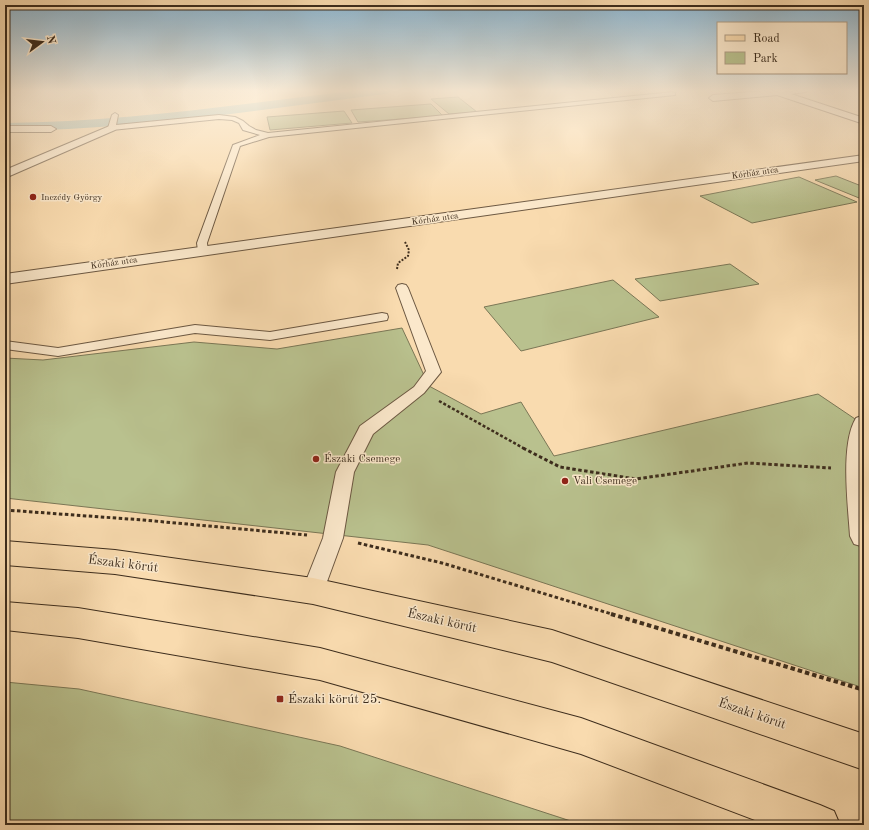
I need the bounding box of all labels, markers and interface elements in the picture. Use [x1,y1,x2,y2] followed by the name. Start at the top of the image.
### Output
[22,22,62,62] north arrow
[717,22,847,74] legend
[753,33,780,45] text: Road
[44,34,57,46] text: N
[753,53,778,65] text: Park
[731,165,779,181] street label: Kórház utca
[28,192,38,202] marker: Inczédy György
[41,193,103,202] place label: Inczédy György
[411,211,459,227] street label: Kórház utca
[90,255,138,271] street label: Kórház utca
[324,452,400,465] place label: Északi Csemege
[311,454,321,464] marker: Északi Csemege
[560,476,570,486] marker: Vali Csemege
[573,476,637,487] place label: Vali Csemege
[87,551,160,575] street label: Északi körút
[406,605,479,635] street label: Északi körút
[288,691,381,706] place label: Északi körút 25.
[275,694,285,704] marker: Északi körút 25.
[716,694,789,732] street label: Északi körút

